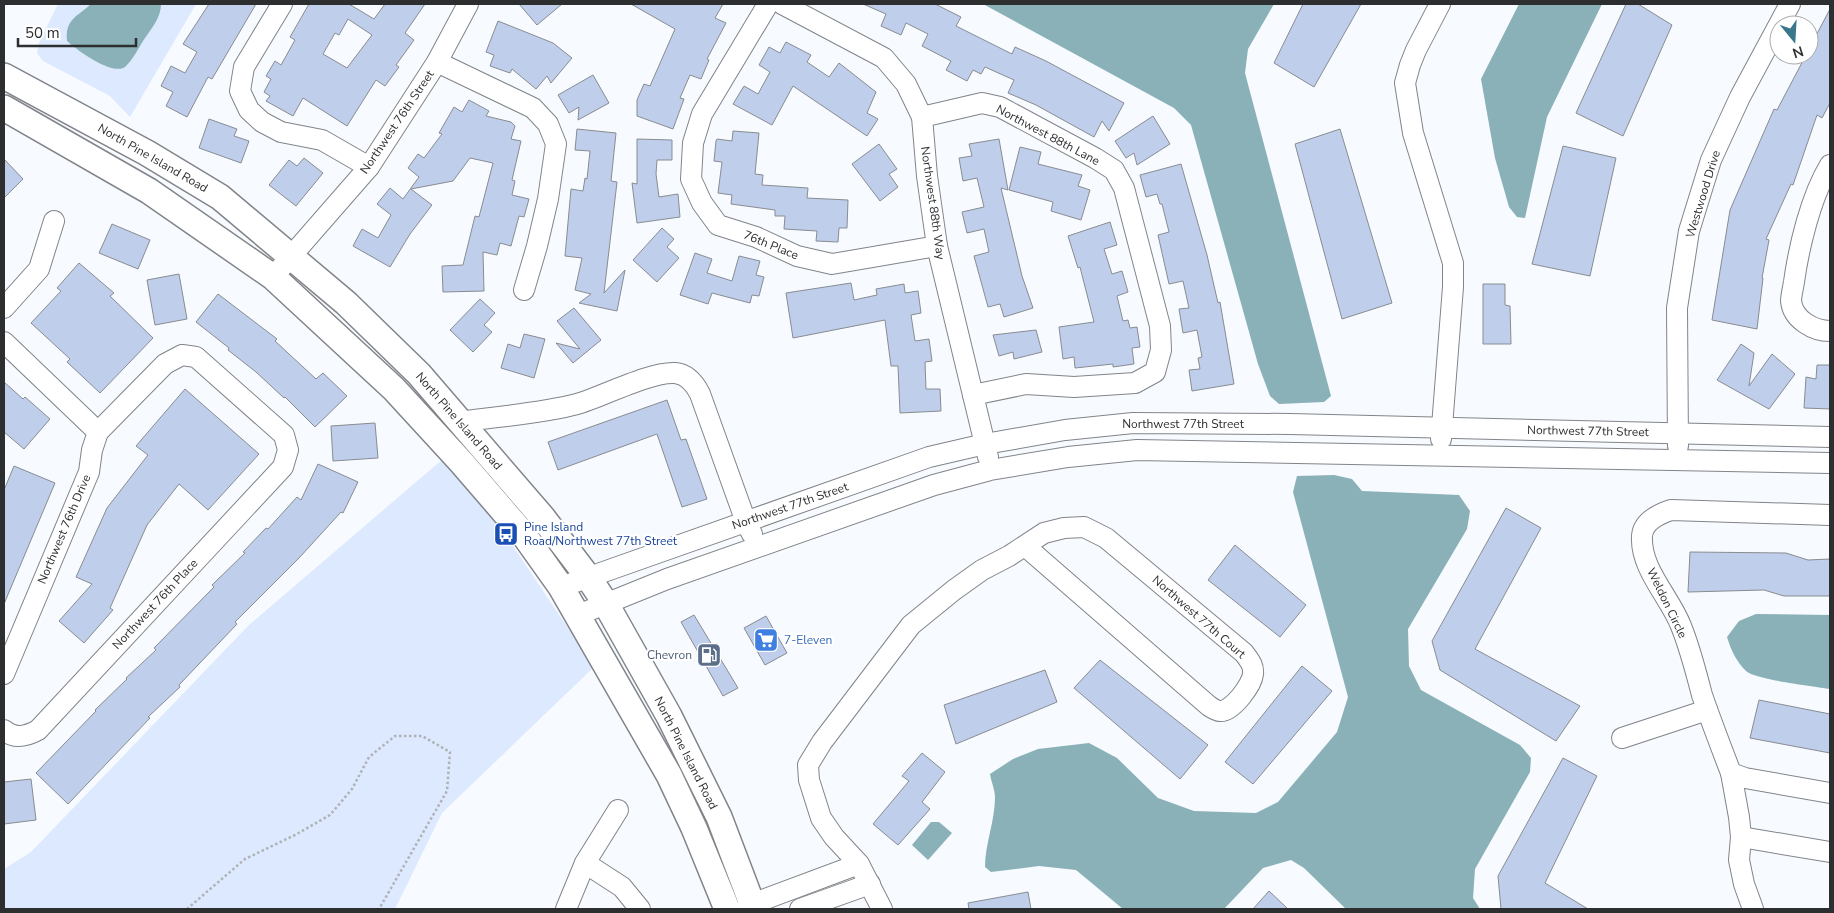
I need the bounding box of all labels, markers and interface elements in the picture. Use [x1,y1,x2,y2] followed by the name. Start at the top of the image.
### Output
[18,15,135,47] scale bar
[1769,15,1819,65] north arrow
[25,23,60,43] text: 50 m
[1790,41,1806,63] text: N
[356,66,438,177] street label: Northwest 76th Street
[993,101,1103,169] street label: Northwest 88th Lane
[95,120,211,196] street label: North Pine Island Road
[917,145,949,261] street label: Northwest 88th Way
[1682,148,1724,240] street label: Westwood Drive
[741,227,801,263] street label: 76th Place
[412,369,506,473] street label: North Pine Island Road
[1122,416,1245,432] street label: Northwest 77th Street
[1527,422,1650,440] street label: Northwest 77th Street
[34,472,94,586] street label: Northwest 76th Drive
[730,478,851,533] street label: Northwest 77th Street
[524,519,678,549] place label: Pine Island Road/Northwest 77th Street
[493,521,519,547] bus stop icon: Pine Island Road/Northwest 77th Street
[109,555,201,653] street label: Northwest 76th Place
[1643,565,1691,641] street label: Weldon Circle
[1149,572,1250,663] street label: Northwest 77th Court
[753,627,779,653] supermarket icon: 7-Eleven
[784,632,832,648] place label: 7-Eleven
[696,642,722,668] fuel station icon: Chevron
[647,647,692,663] place label: Chevron
[651,694,721,812] street label: North Pine Island Road

